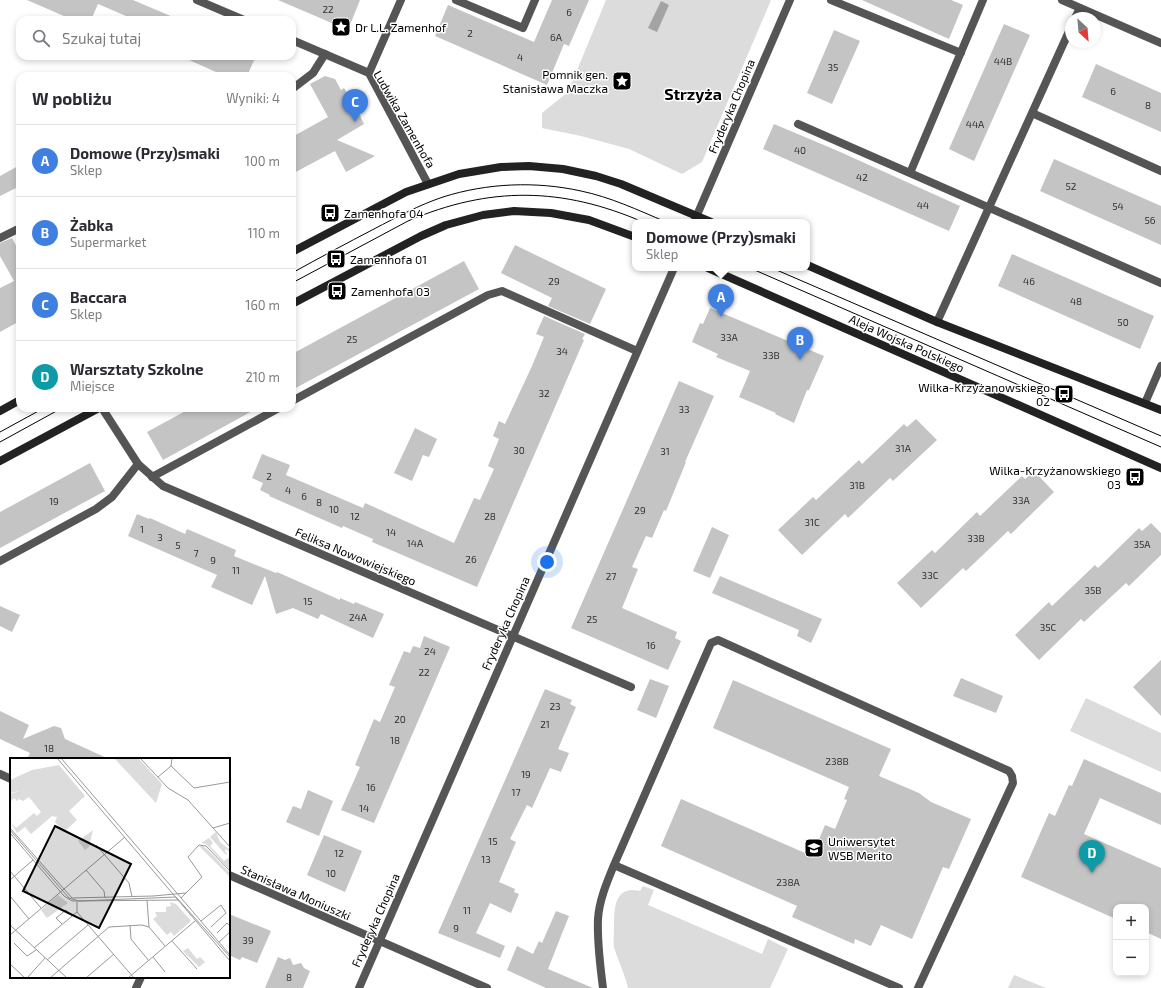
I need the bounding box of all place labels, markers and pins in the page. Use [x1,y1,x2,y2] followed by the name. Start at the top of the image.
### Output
[330,16,352,38] place icon: Dr L.L. Zamenhof
[355,20,447,34] place label: Dr L.L. Zamenhof
[503,67,608,95] place label: Pomnik gen. Stanisława Maczka
[611,70,633,92] place icon: Pomnik gen. Stanisława Maczka
[342,89,368,122] pin: C
[319,202,341,224] bus stop icon: Zamenhofa 04
[344,206,424,220] place label: Zamenhofa 04
[325,248,347,270] bus stop icon: Zamenhofa 01
[350,252,427,266] place label: Zamenhofa 01
[326,280,348,302] bus stop icon: Zamenhofa 03
[351,284,430,298] place label: Zamenhofa 03
[708,284,734,317] pin: A
[787,327,813,360] pin: B
[918,380,1050,408] place label: Wilka-Krzyżanowskiego 02
[1053,383,1075,405] bus stop icon: Wilka-Krzyżanowskiego 02
[989,463,1121,491] place label: Wilka-Krzyżanowskiego 03
[1124,466,1146,488] bus stop icon: Wilka-Krzyżanowskiego 03
[828,834,895,862] place label: Uniwersytet WSB Merito
[803,837,825,859] school or university icon: Uniwersytet WSB Merito
[1079,840,1105,873] pin: D

